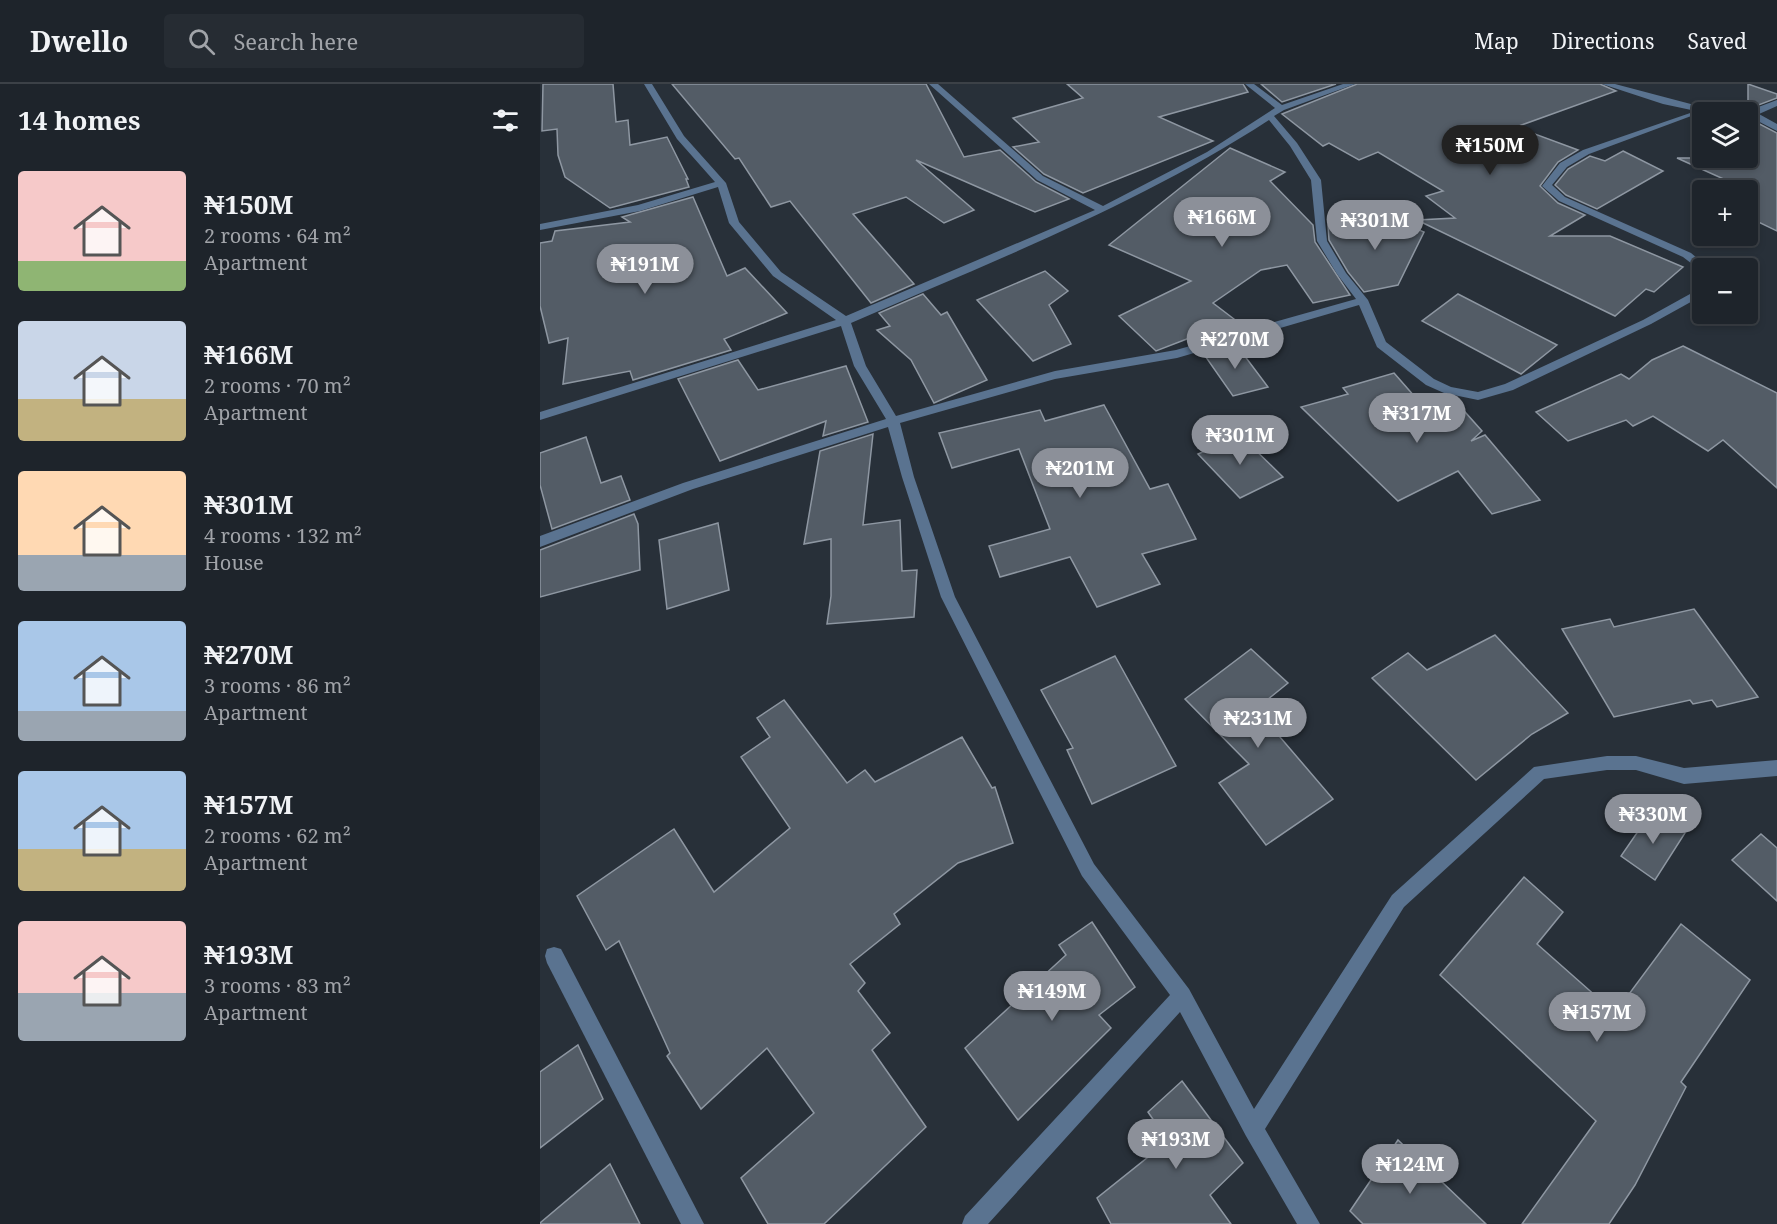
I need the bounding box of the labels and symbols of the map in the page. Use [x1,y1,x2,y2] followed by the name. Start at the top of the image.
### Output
[1448,125,1532,176] pin: ₦150M
[1180,197,1264,248] pin: ₦166M
[1333,200,1417,251] pin: ₦301M
[603,244,687,295] pin: ₦191M
[1193,319,1277,370] pin: ₦270M
[1375,393,1459,444] pin: ₦317M
[1198,415,1282,466] pin: ₦301M
[1038,448,1122,499] pin: ₦201M
[1216,698,1300,749] pin: ₦231M
[1611,794,1695,845] pin: ₦330M
[1010,971,1094,1022] pin: ₦149M
[1555,992,1639,1043] pin: ₦157M
[1134,1119,1218,1170] pin: ₦193M
[1368,1144,1452,1195] pin: ₦124M

